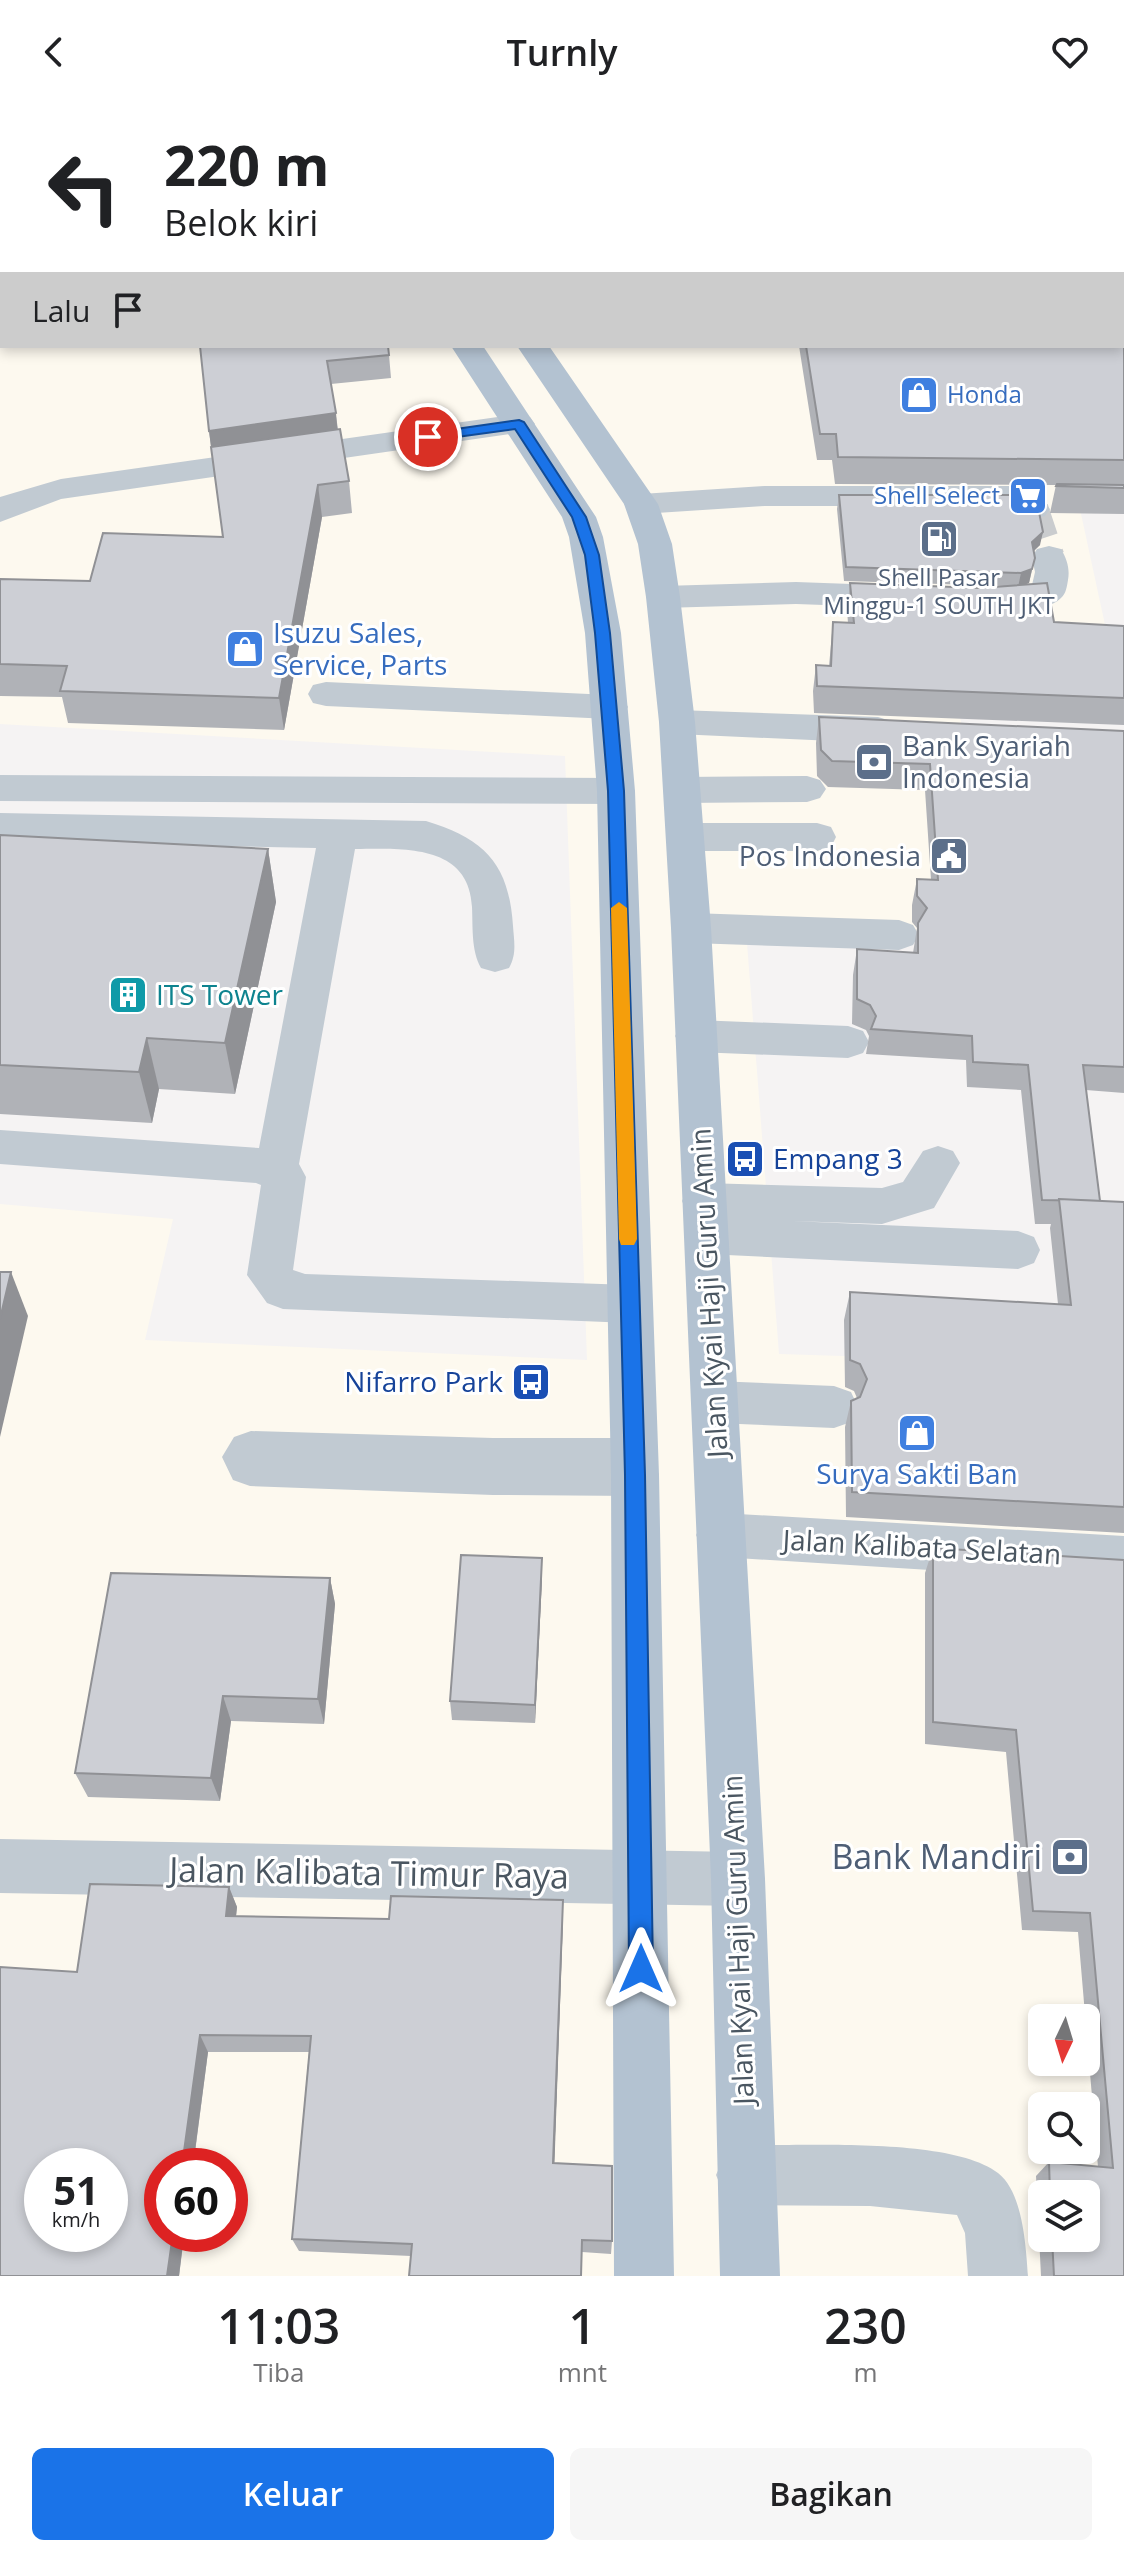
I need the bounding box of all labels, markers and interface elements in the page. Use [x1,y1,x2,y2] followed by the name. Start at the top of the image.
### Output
[507,28,617,77] text: Turnly
[32,30,76,74] icon: back
[1048,30,1092,74] icon: heart
[164,126,330,202] text: 220 m
[32,136,136,240] icon: left
[164,198,318,247] text: Belok kiri
[106,288,150,332] icon: arrive
[32,290,90,331] text: Lalu
[898,374,940,416] shop icon: Honda
[947,377,1022,410] place label: Honda
[394,403,462,471] pin
[406,415,450,459] icon: arrive
[1007,475,1049,517] supermarket icon: Shell Select
[874,478,1000,511] place label: Shell Select
[918,518,960,560] fuel station icon: Shell Pasar Minggu-1 SOUTH JKT
[823,560,1055,621] place label: Shell Pasar Minggu-1 SOUTH JKT
[273,613,447,683] place label: Isuzu Sales, Service, Parts
[224,628,266,670] shop icon: Isuzu Sales, Service, Parts
[902,726,1071,796] place label: Bank Syariah Indonesia
[853,741,895,783] bank icon: Bank Syariah Indonesia
[928,835,970,877] public building icon: Pos Indonesia
[739,836,921,874] place label: Pos Indonesia
[107,974,149,1016] building icon: ITS Tower
[156,975,284,1013] place label: ITS Tower
[680,1127,736,1462] street label: Jalan Kyai Haji Guru Amin
[724,1138,766,1180] bus stop icon: Empang 3
[773,1139,903,1177] place label: Empang 3
[510,1361,552,1403] bus stop icon: Nifarro Park
[344,1362,503,1400] place label: Nifarro Park
[896,1412,938,1454] shop icon: Surya Sakti Ban
[816,1454,1018,1492] place label: Surya Sakti Ban
[779,1520,1062,1572] street label: Jalan Kalibata Selatan
[712,1774,762,2109] street label: Jalan Kyai Haji Guru Amin
[831,1833,1042,1879] place label: Bank Mandiri
[1049,1836,1091,1878] bank icon: Bank Mandiri
[166,1845,569,1898] street label: Jalan Kalibata Timur Raya
[599,1927,683,2011] position arrow
[1028,2004,1100,2076] north arrow
[1028,2004,1100,2252] map controls
[1028,2092,1100,2164] button: search
[144,2148,248,2252] speed limit sign: 60
[53,2162,99,2217] text: 51
[1028,2180,1100,2252] button: layers
[52,2206,100,2233] text: km/h
[217,2293,340,2358] text: 11:03
[569,2293,596,2358] text: 1
[824,2293,907,2358] text: 230
[253,2354,304,2390] text: Tiba
[558,2354,607,2390] text: mnt
[853,2354,877,2390] text: m
[32,2448,554,2540] button: Keluar
[570,2448,1092,2540] button: Bagikan

